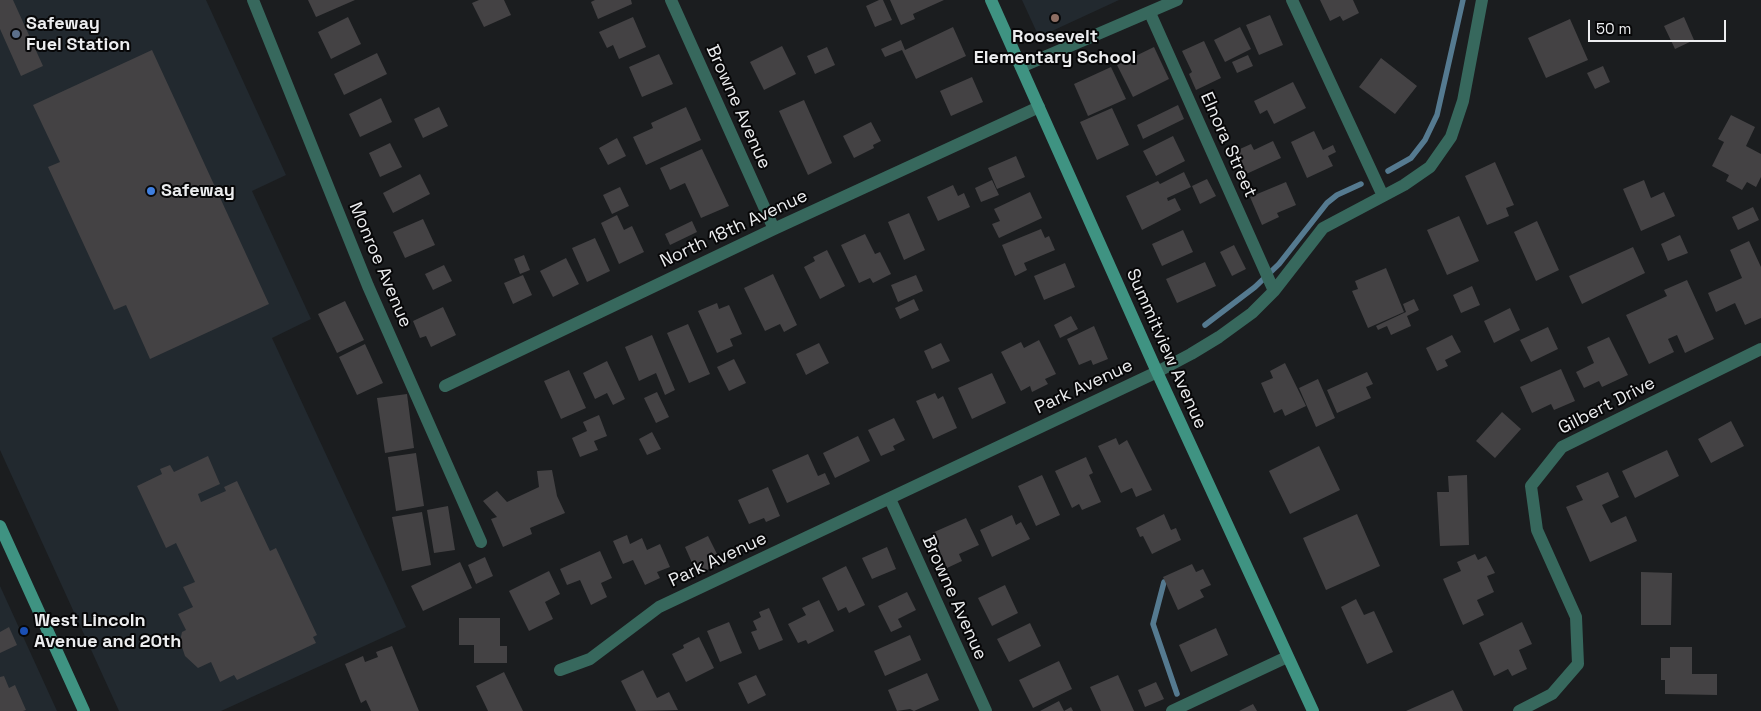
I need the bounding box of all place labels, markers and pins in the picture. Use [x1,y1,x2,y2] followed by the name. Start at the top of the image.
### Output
[1049,12,1061,24] marker: Roosevelt Elementary School
[26,13,130,56] place label: Safeway Fuel Station
[974,26,1136,68] place label: Roosevelt Elementary School
[10,28,22,40] marker: Safeway Fuel Station
[161,180,235,202] place label: Safeway
[145,185,157,197] marker: Safeway
[34,610,181,652] place label: West Lincoln Avenue and 20th
[18,625,30,637] marker: West Lincoln Avenue and 20th

